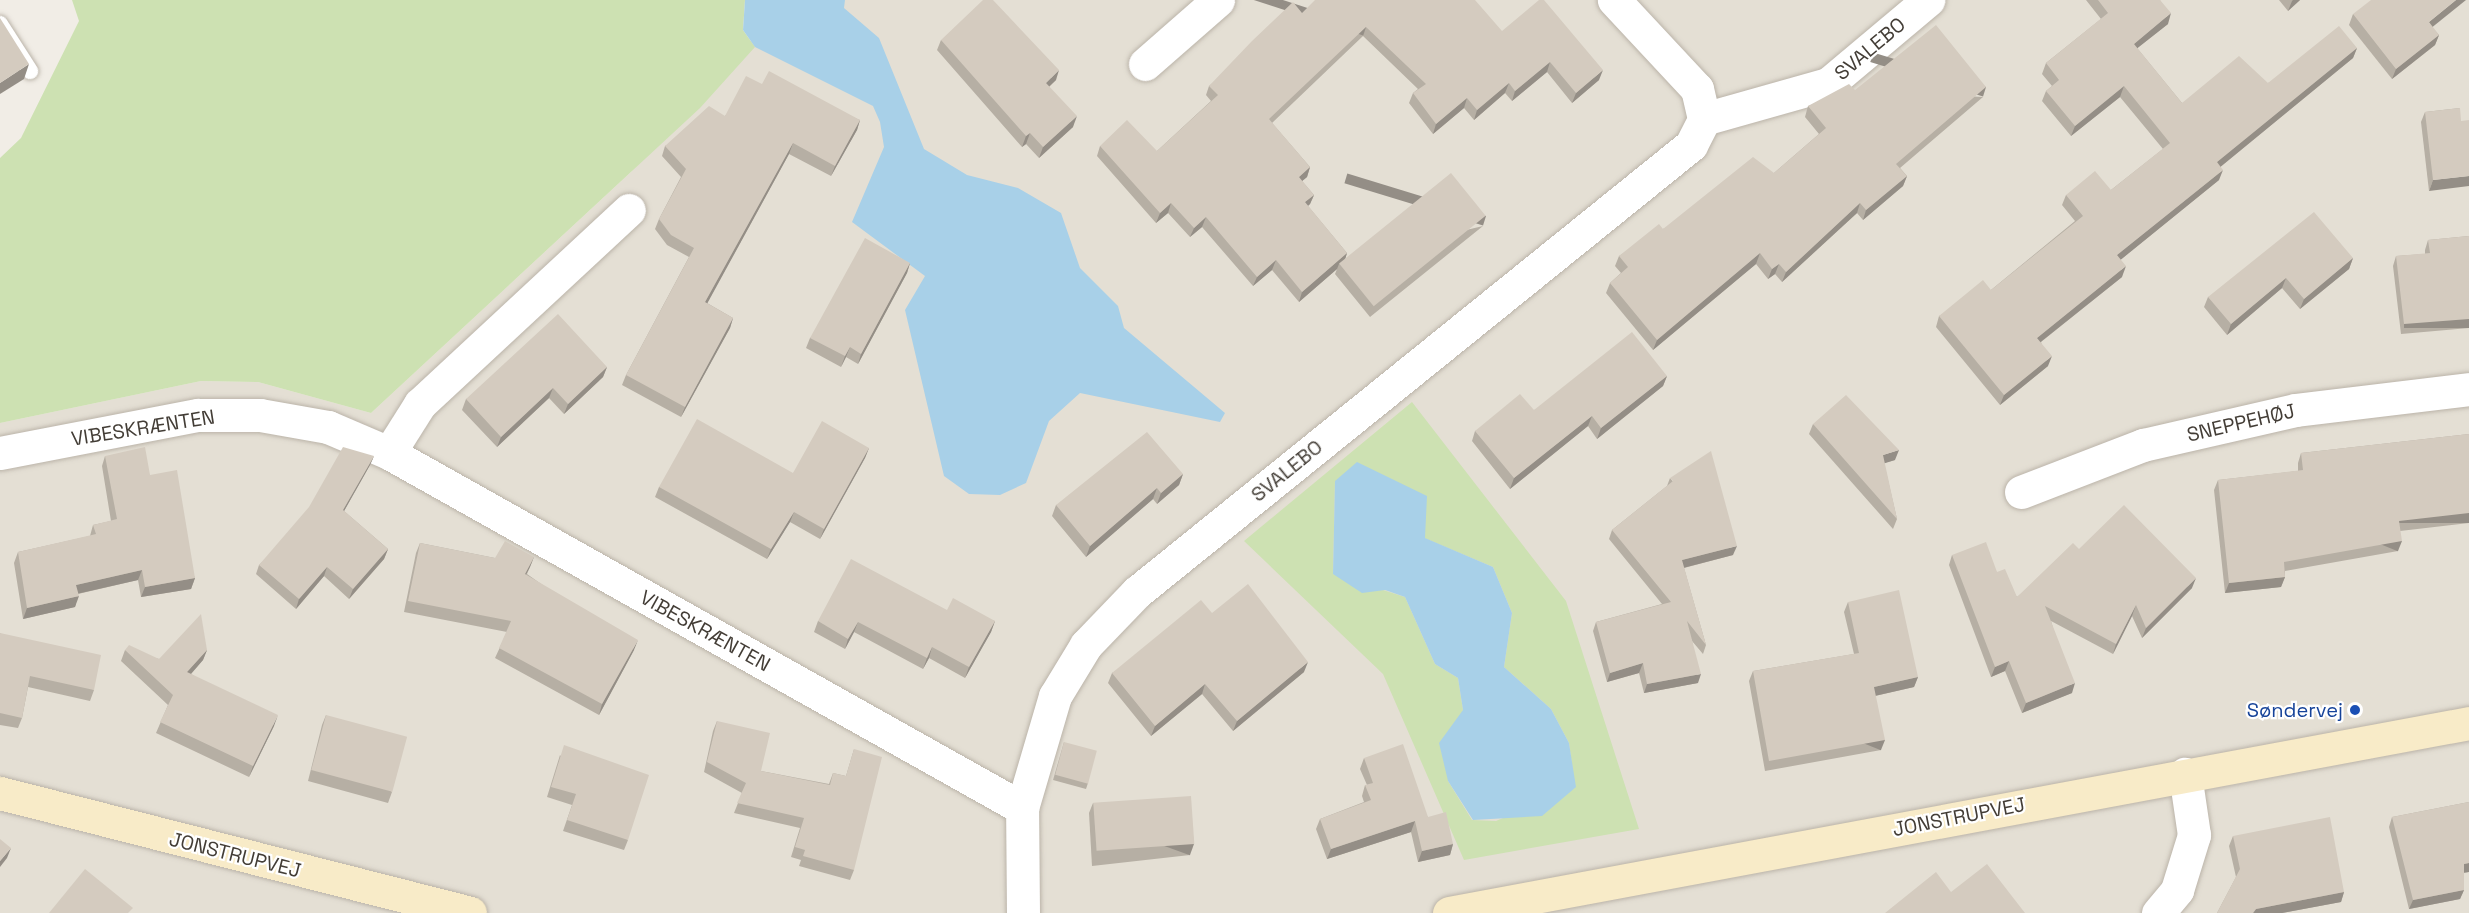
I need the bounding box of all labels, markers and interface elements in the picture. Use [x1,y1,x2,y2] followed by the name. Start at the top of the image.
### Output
[1830,13,1910,85] street label: SVALEBO
[2184,399,2298,447] street label: SNEPPEHØJ
[70,405,216,451] street label: VIBESKRÆNTEN
[1247,435,1327,507] street label: SVALEBO
[636,585,774,677] street label: VIBESKRÆNTEN
[2247,698,2343,722] place label: Søndervej
[2348,703,2362,717] marker: Søndervej
[1890,792,2028,842] street label: JONSTRUPVEJ
[167,827,303,883] street label: JONSTRUPVEJ

